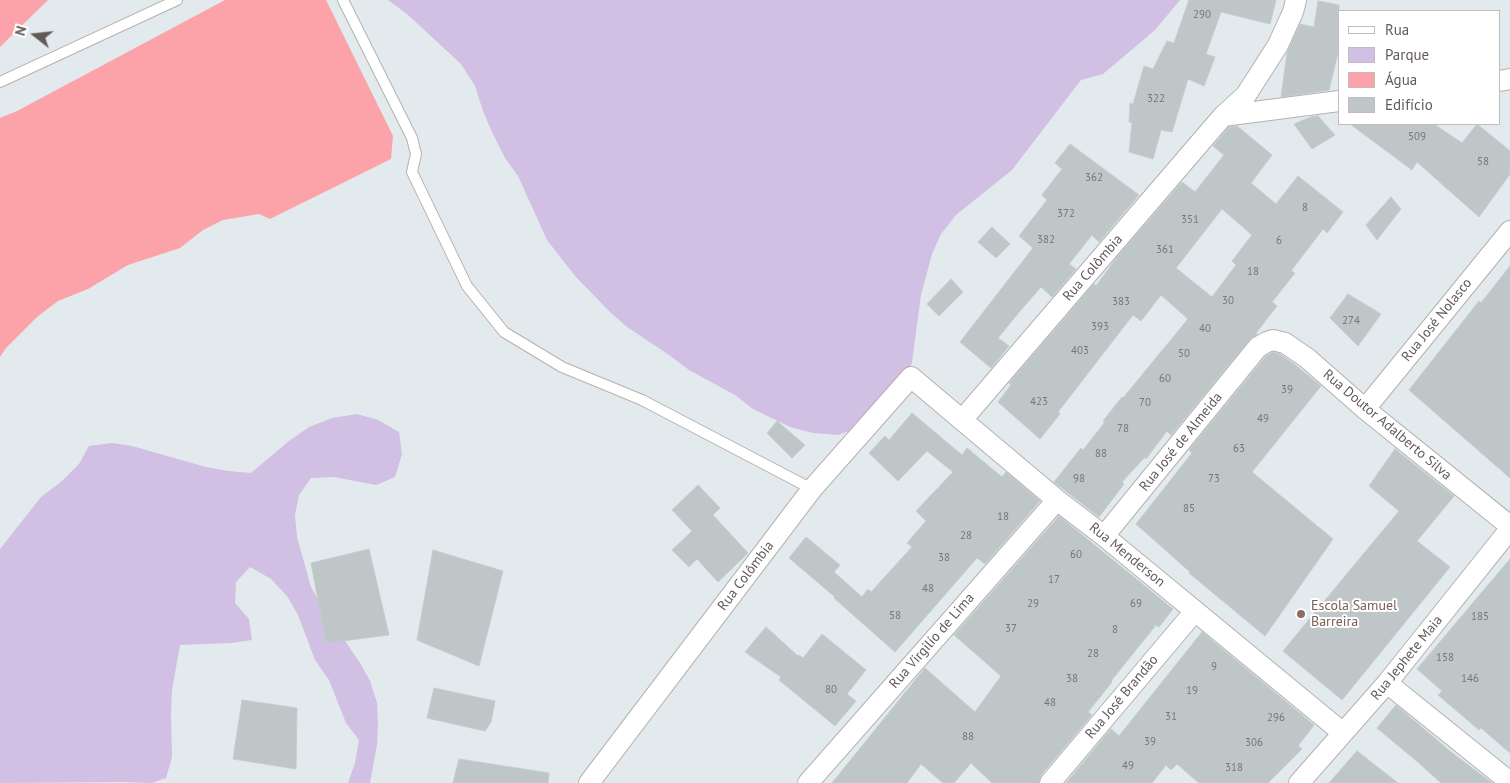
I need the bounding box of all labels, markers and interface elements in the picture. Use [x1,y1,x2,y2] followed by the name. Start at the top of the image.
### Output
[1193,8,1211,22] house number: 290
[10,10,60,60] north arrow
[1338,10,1500,125] legend
[1385,20,1409,39] text: Rua
[11,24,30,38] text: N
[1385,45,1429,64] text: Parque
[1385,70,1417,89] text: Água
[1147,92,1165,106] house number: 322
[1385,95,1433,114] text: Edifício
[1408,130,1426,144] house number: 509
[1477,155,1489,169] house number: 58
[1085,171,1103,185] house number: 362
[1302,201,1308,215] house number: 8
[1057,207,1075,221] house number: 372
[1181,213,1199,227] house number: 351
[1060,231,1126,305] street label: Rua Colômbia
[1037,233,1055,247] house number: 382
[1276,234,1282,248] house number: 6
[1156,243,1174,257] house number: 361
[1247,265,1259,279] house number: 18
[1398,275,1476,365] street label: Rua José Nolasco
[1222,294,1234,308] house number: 30
[1112,295,1130,309] house number: 383
[1342,314,1360,328] house number: 274
[1091,320,1109,334] house number: 393
[1199,322,1211,336] house number: 40
[1071,344,1089,358] house number: 403
[1178,347,1190,361] house number: 50
[1319,366,1455,484] street label: Rua Doutor Adalberto Silva
[1159,372,1171,386] house number: 60
[1281,383,1293,397] house number: 39
[1136,389,1226,495] street label: Rua José de Almeida
[1030,395,1048,409] house number: 423
[1139,396,1151,410] house number: 70
[1257,412,1269,426] house number: 49
[1117,422,1129,436] house number: 78
[1233,442,1245,456] house number: 63
[1095,447,1107,461] house number: 88
[1073,472,1085,486] house number: 98
[1208,472,1220,486] house number: 73
[1183,502,1195,516] house number: 85
[997,510,1009,524] house number: 18
[1086,519,1168,591] street label: Rua Menderson
[960,529,972,543] house number: 28
[714,538,778,614] street label: Rua Colômbia
[1070,548,1082,562] house number: 60
[938,551,950,565] house number: 38
[1048,573,1060,587] house number: 17
[922,582,934,596] house number: 48
[886,590,978,692] street label: Rua Virgilío de Lima
[1027,597,1039,611] house number: 29
[1130,597,1142,611] house number: 69
[1311,598,1397,630] place label: Escola Samuel Barreira
[1295,608,1307,620] marker: Escola Samuel Barreira
[889,609,901,623] house number: 58
[1471,610,1489,624] house number: 185
[1368,612,1446,704] street label: Rua Jephete Maia
[1005,622,1017,636] house number: 37
[1112,623,1118,637] house number: 8
[1087,647,1099,661] house number: 28
[1436,651,1454,665] house number: 158
[1082,652,1162,742] street label: Rua José Brandão
[1211,660,1217,674] house number: 9
[1066,672,1078,686] house number: 38
[1461,672,1479,686] house number: 146
[825,683,837,697] house number: 80
[1186,684,1198,698] house number: 19
[1044,696,1056,710] house number: 48
[1165,710,1177,724] house number: 31
[1267,711,1285,725] house number: 296
[962,730,974,744] house number: 88
[1144,735,1156,749] house number: 39
[1245,736,1263,750] house number: 306
[1122,759,1134,773] house number: 49
[1225,761,1243,775] house number: 318

